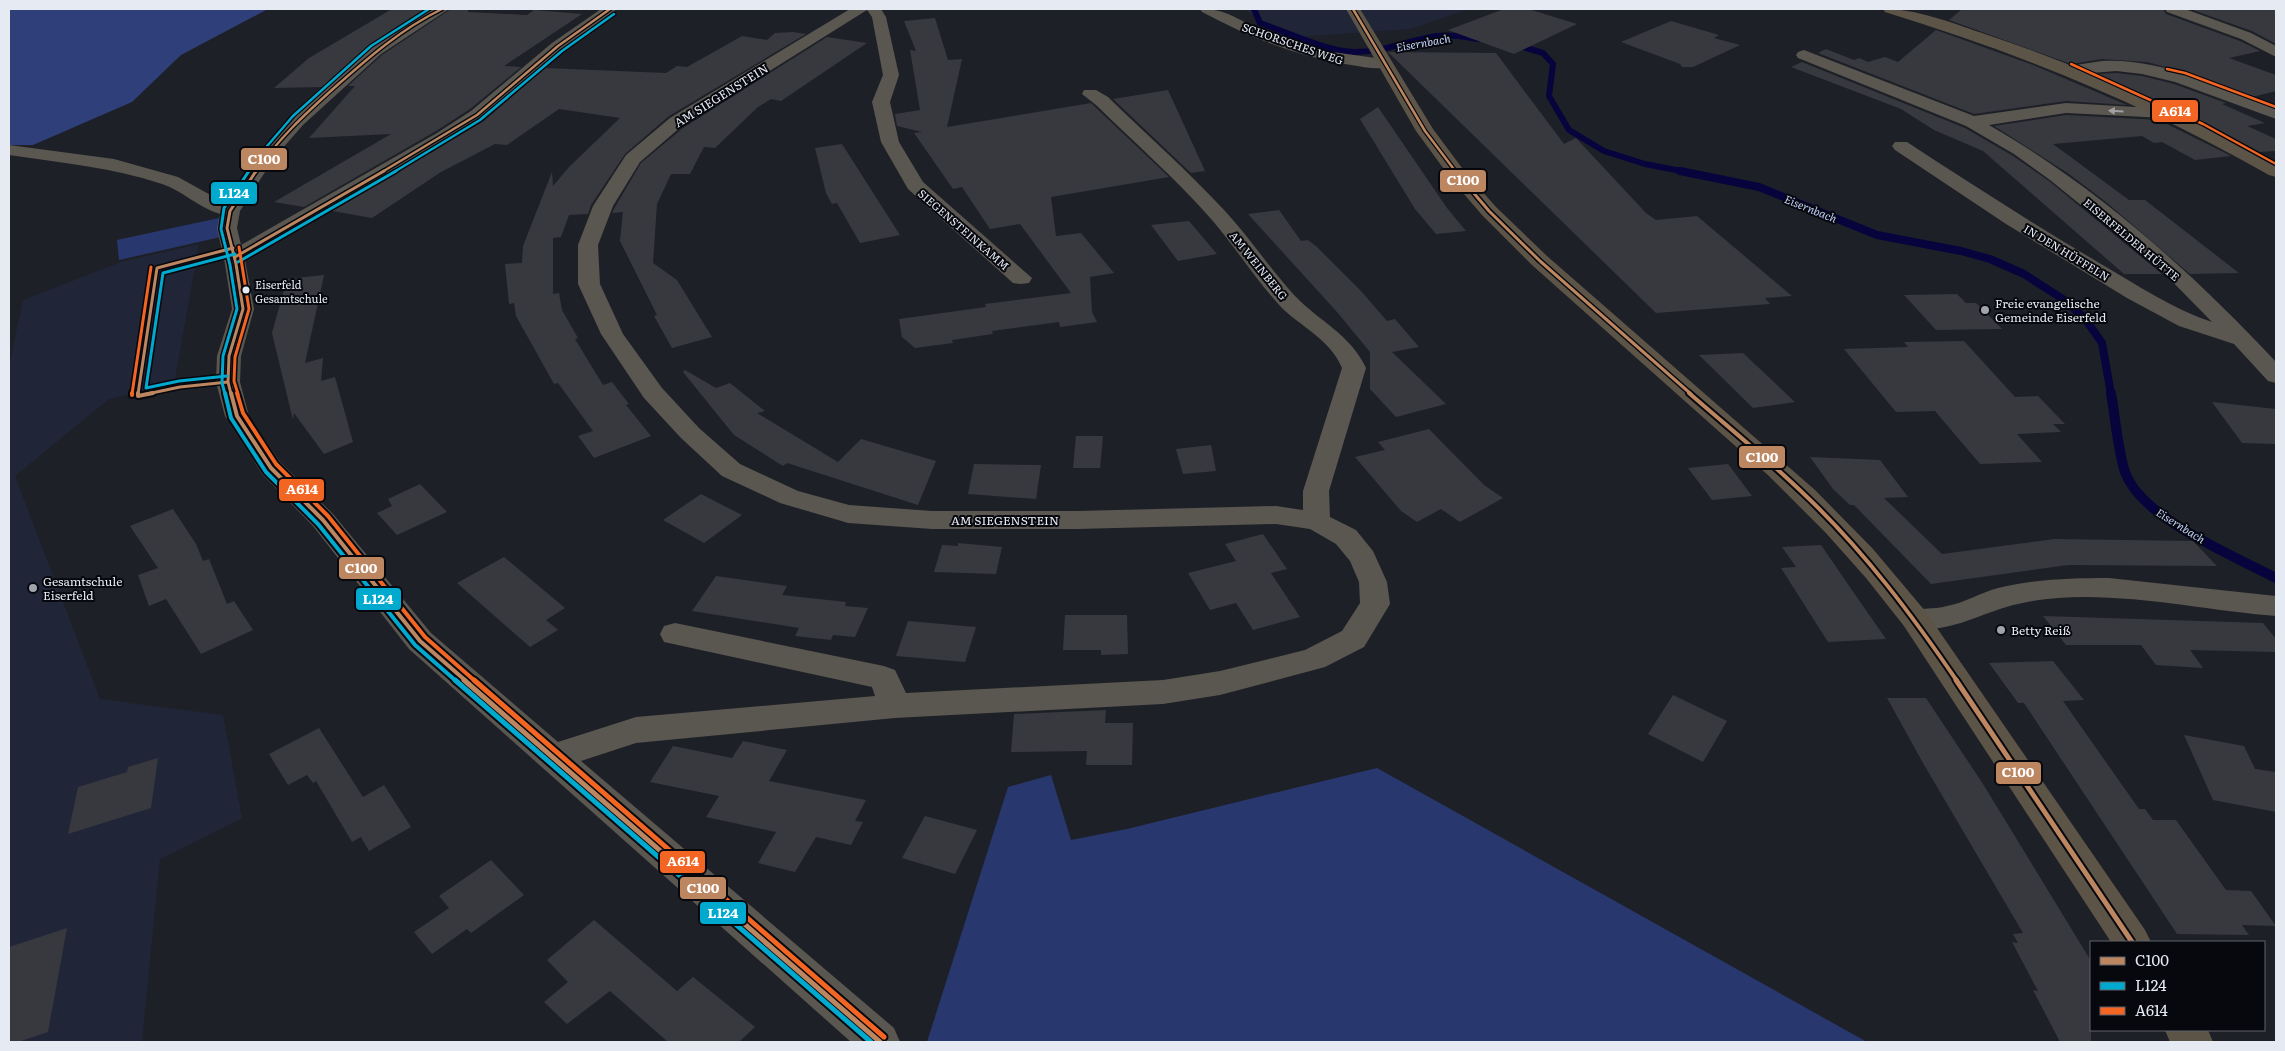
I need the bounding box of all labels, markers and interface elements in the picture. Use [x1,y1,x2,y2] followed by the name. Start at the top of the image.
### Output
[1240,18,1346,68] street label: SCHORSCHES WEG
[1394,29,1452,55] water label: Eisernbach
[670,59,772,131] street label: AM SIEGENSTEIN
[2151,99,2199,123] line badge: A614
[2159,100,2192,120] text: A614
[2108,106,2124,114] one-way arrow
[240,147,288,171] line badge: C100
[248,148,281,168] text: C100
[1439,169,1487,193] line badge: C100
[1447,169,1480,189] text: C100
[210,181,258,205] line badge: L124
[219,182,250,202] text: L124
[915,185,1013,273] street label: SIEGENSTEINKAMM
[1782,190,1840,226] water label: Eisernbach
[2081,194,2183,284] street label: EISERFELDER HÜTTE
[2021,220,2113,284] street label: IN DEN HÜFFELN
[1226,227,1292,303] street label: AM WEINBERG
[255,276,328,306] place label: Eiserfeld Gesamtschule
[241,285,251,295] marker: Eiserfeld Gesamtschule
[1995,294,2107,326] place label: Freie evangelische Gemeinde Eiserfeld
[1979,304,1991,316] marker: Freie evangelische Gemeinde Eiserfeld
[1738,445,1786,469] line badge: C100
[1746,446,1779,466] text: C100
[278,478,325,502] line badge: A614
[286,478,319,498] text: A614
[2153,504,2209,547] water label: Eisernbach
[951,511,1059,529] street label: AM SIEGENSTEIN
[338,556,385,580] line badge: C100
[345,557,378,577] text: C100
[43,572,122,604] place label: Gesamtschule Eiserfeld
[27,582,39,594] marker: Gesamtschule Eiserfeld
[355,587,402,611] line badge: L124
[363,588,394,608] text: L124
[2011,621,2071,639] place label: Betty Reiß
[1995,624,2007,636] marker: Betty Reiß
[1995,761,2042,785] line badge: C100
[2002,761,2035,781] text: C100
[659,850,706,874] line badge: A614
[667,850,700,870] text: A614
[679,876,727,900] line badge: C100
[687,877,720,897] text: C100
[699,901,747,925] line badge: L124
[708,902,739,922] text: L124
[2090,941,2265,1031] legend
[2135,948,2169,971] text: C100
[2135,973,2167,996] text: L124
[2135,998,2168,1021] text: A614

